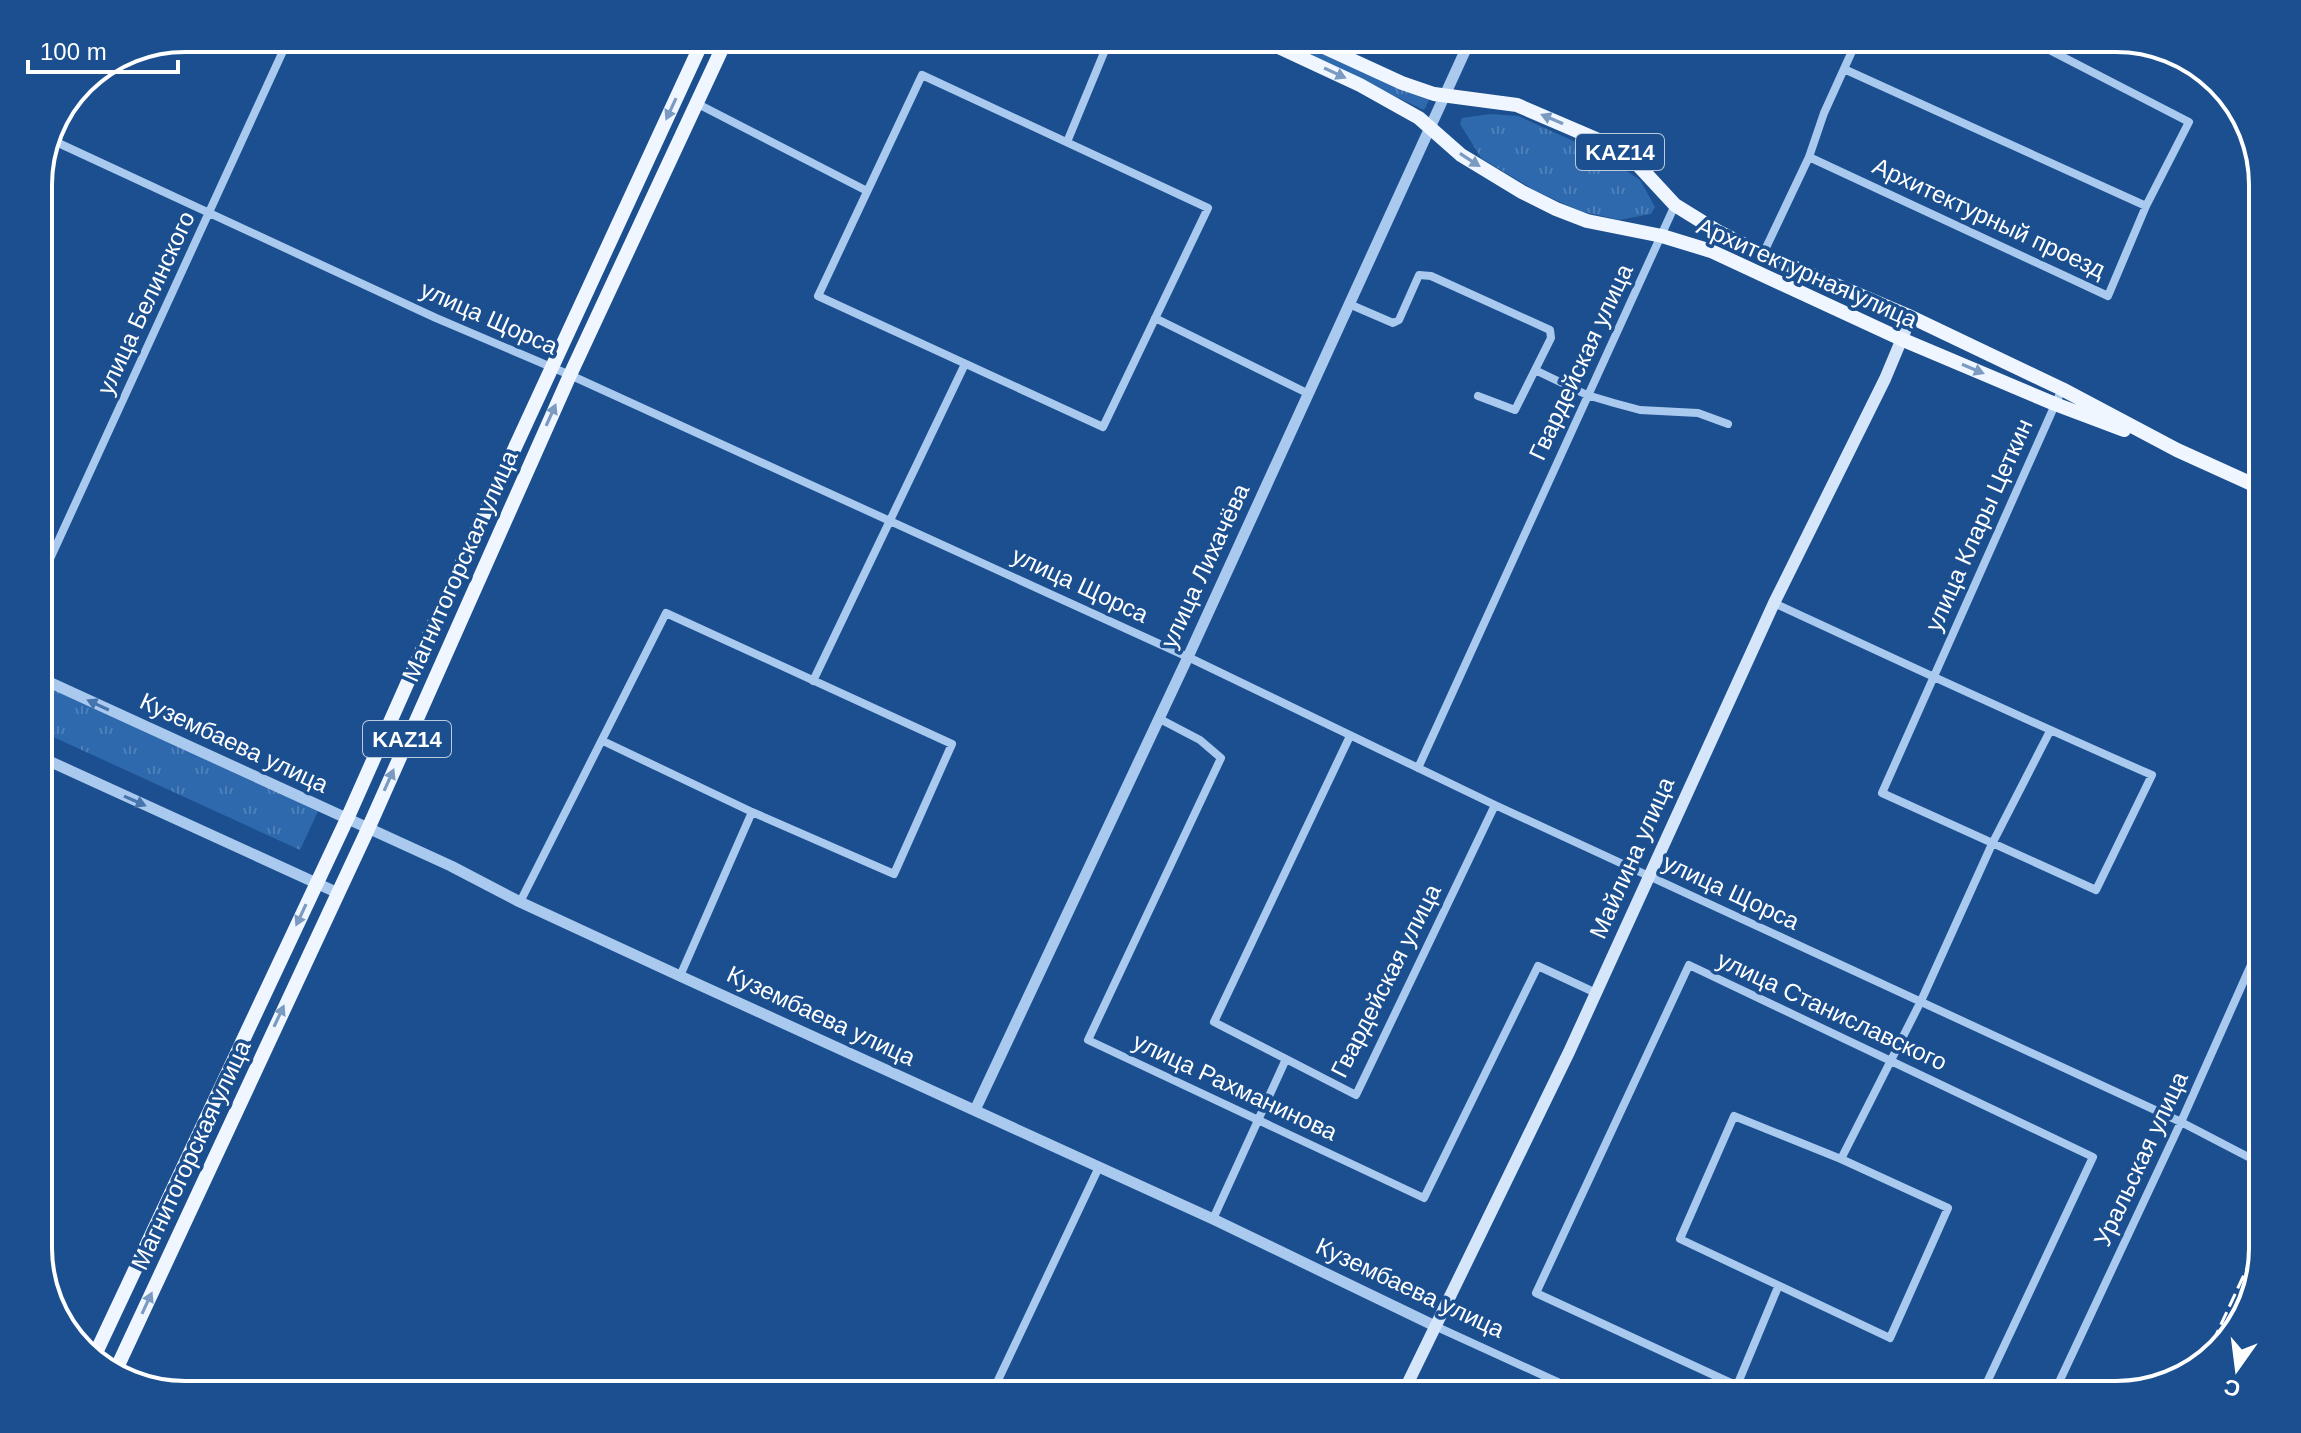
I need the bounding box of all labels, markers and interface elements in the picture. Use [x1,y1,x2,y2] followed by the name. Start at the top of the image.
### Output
[28,24,178,74] scale bar
[40,38,107,65] text: 100 m
[1323,66,1347,80] one-way arrow
[664,97,678,121] one-way arrow
[1540,112,1564,126] one-way arrow
[1576,134,1664,170] road number: KAZ14
[1459,152,1481,167] one-way arrow
[1869,152,2110,283] street label: Архитектурный проезд
[91,207,200,399] street label: улица Белинского
[1693,212,1922,334] street label: Архитектурная улица
[1523,259,1638,464] street label: Гвардейская улица
[416,275,563,360] street label: улица Щорса
[1961,363,1985,376] one-way arrow
[545,403,558,427] one-way arrow
[1919,414,2038,635] street label: улица Клары Цеткин
[396,446,523,685] street label: Магнитогорская улица
[1155,479,1255,652] street label: улица Лихачёва
[1008,541,1153,628] street label: улица Щорса
[136,687,333,798] street label: Кузембаева улица
[86,698,110,712] one-way arrow
[363,721,451,757] road number: KAZ14
[383,768,396,792] one-way arrow
[1584,772,1679,943] street label: Майлина улица
[123,794,146,807] one-way arrow
[1659,848,1804,935] street label: улица Щорса
[1325,879,1446,1082] street label: Гвардейская улица
[294,903,308,927] one-way arrow
[1713,945,1951,1076] street label: улица Станиславского
[723,960,920,1071] street label: Кузембаева улица
[272,1004,286,1028] one-way arrow
[1129,1027,1342,1146] street label: улица Рахманинова
[125,1035,256,1274] street label: Магнитогорская улица
[2088,1067,2193,1250] street label: Уральская улица
[1312,1232,1509,1343] street label: Кузембаева улица
[140,1291,154,1315] one-way arrow
[2197,1329,2277,1409] north arrow
[2221,1374,2243,1402] text: С

